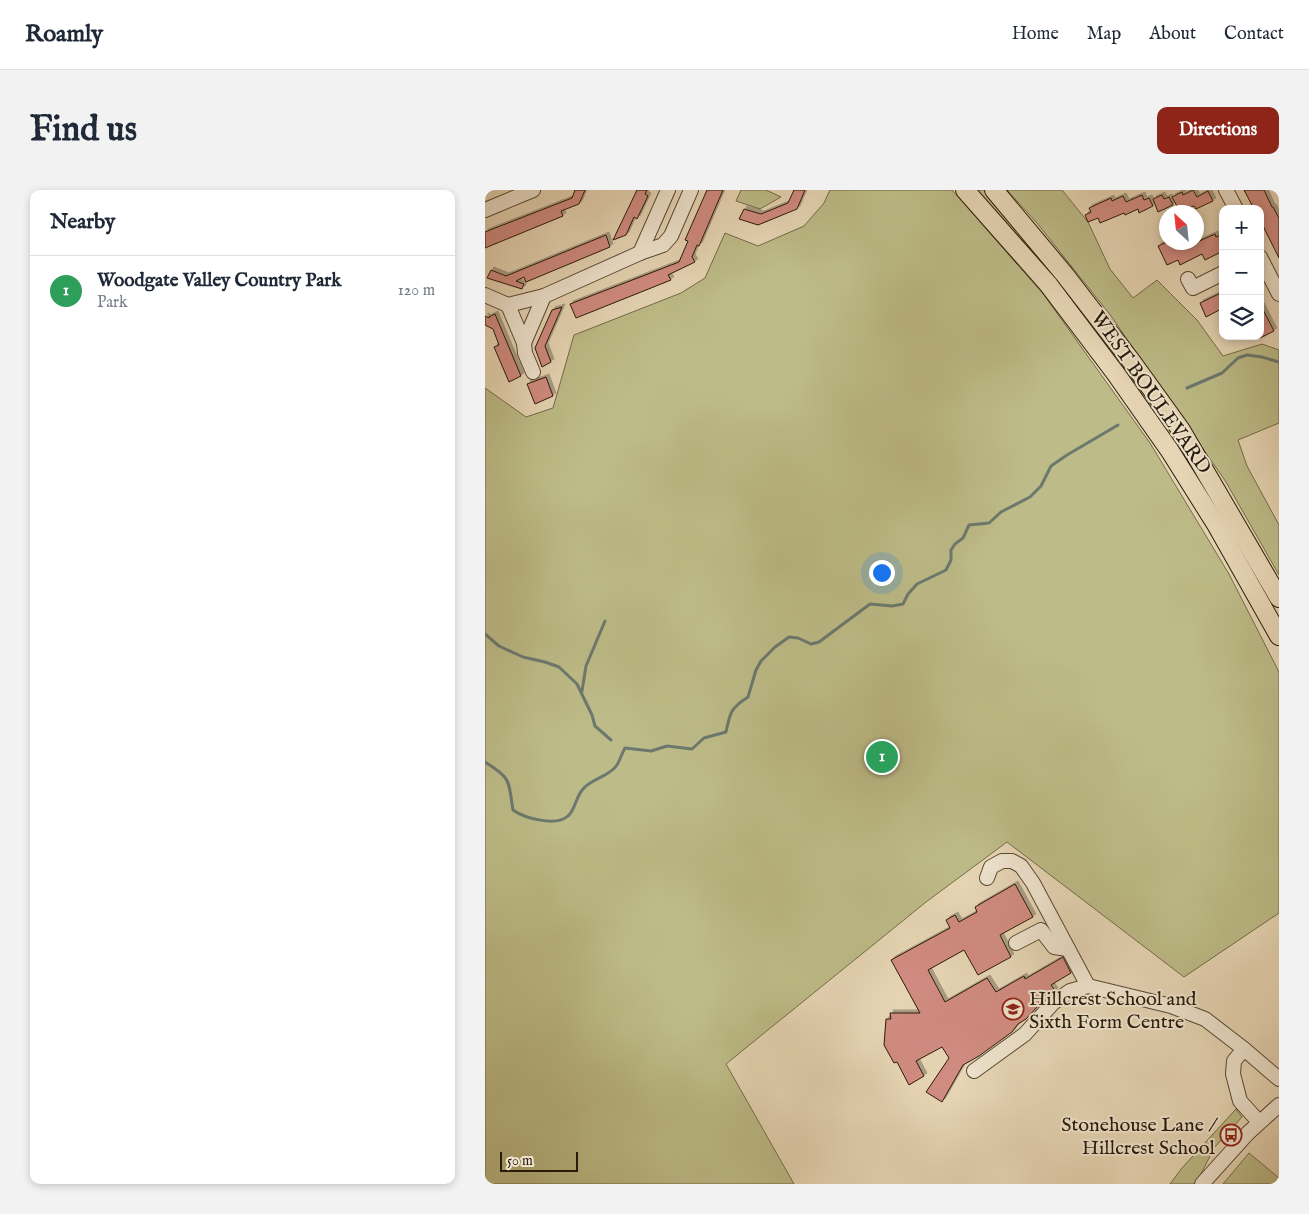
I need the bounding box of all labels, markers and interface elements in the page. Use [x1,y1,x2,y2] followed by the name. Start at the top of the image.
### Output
[25,19,103,50] text: Roamly
[1012,23,1059,46] text: Home
[1087,23,1121,46] text: Map
[1149,23,1196,46] text: About
[1224,23,1284,46] text: Contact
[1157,107,1279,154] button: Directions
[30,108,137,153] text: Find us
[1159,205,1204,250] north arrow
[1219,205,1264,340] map controls
[1219,205,1264,250] button: +
[50,209,115,236] text: Nearby
[1219,250,1264,295] button: −
[97,269,341,293] text: Woodgate Valley Country Park
[63,281,69,301] text: 1
[398,281,435,301] text: 120 m
[97,293,127,313] text: Park
[1219,295,1264,340] button: layers
[1085,306,1216,479] street label: WEST BOULEVARD
[869,560,895,586] your location
[866,738,898,776] pin: 1
[1029,987,1197,1035] place label: Hillcrest School and Sixth Form Centre
[1001,997,1025,1021] school or university icon: Hillcrest School and Sixth Form Centre
[1061,1113,1218,1161] place label: Stonehouse Lane / Hillcrest School
[1219,1123,1243,1147] bus stop icon: Stonehouse Lane / Hillcrest School
[500,1149,577,1172] scale bar
[507,1152,533,1170] text: 50 m

